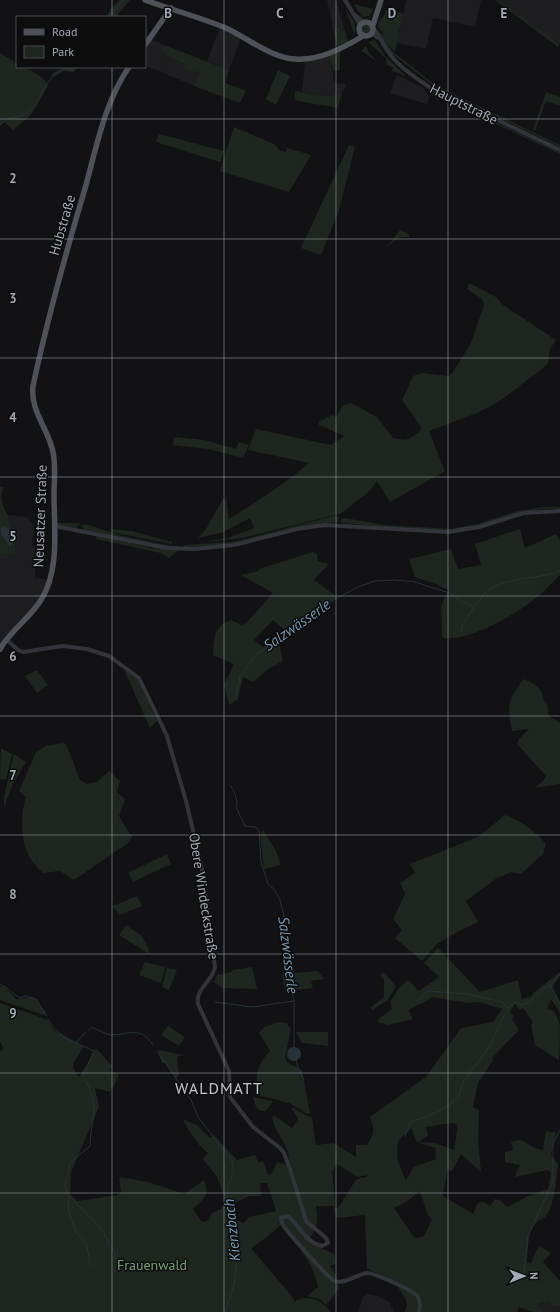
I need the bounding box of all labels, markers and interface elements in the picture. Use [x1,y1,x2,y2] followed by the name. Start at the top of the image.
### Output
[164,5,172,22] text: B
[276,5,284,22] text: C
[388,5,396,22] text: D
[501,5,508,22] text: E
[16,16,146,68] legend
[52,24,77,39] text: Road
[52,44,74,59] text: Park
[427,79,501,129] street label: Hauptstraße
[9,170,17,187] text: 2
[45,193,79,257] street label: Hubstraße
[9,290,17,307] text: 3
[9,409,17,426] text: 4
[29,464,51,568] street label: Neusatzer Straße
[9,528,17,545] text: 5
[259,594,334,655] water label: Salzwässerle
[9,648,17,665] text: 6
[9,767,17,784] text: 7
[185,831,223,961] street label: Obere Windeckstraße
[9,886,17,903] text: 8
[274,915,303,995] water label: Salzwässerle
[9,1005,17,1022] text: 9
[175,1078,263,1098] district label: WALDMATT
[219,1198,244,1262] water label: Kienzbach
[117,1256,187,1274] park label: Frauenwald
[504,1256,544,1296] north arrow
[527,1272,541,1280] text: N

